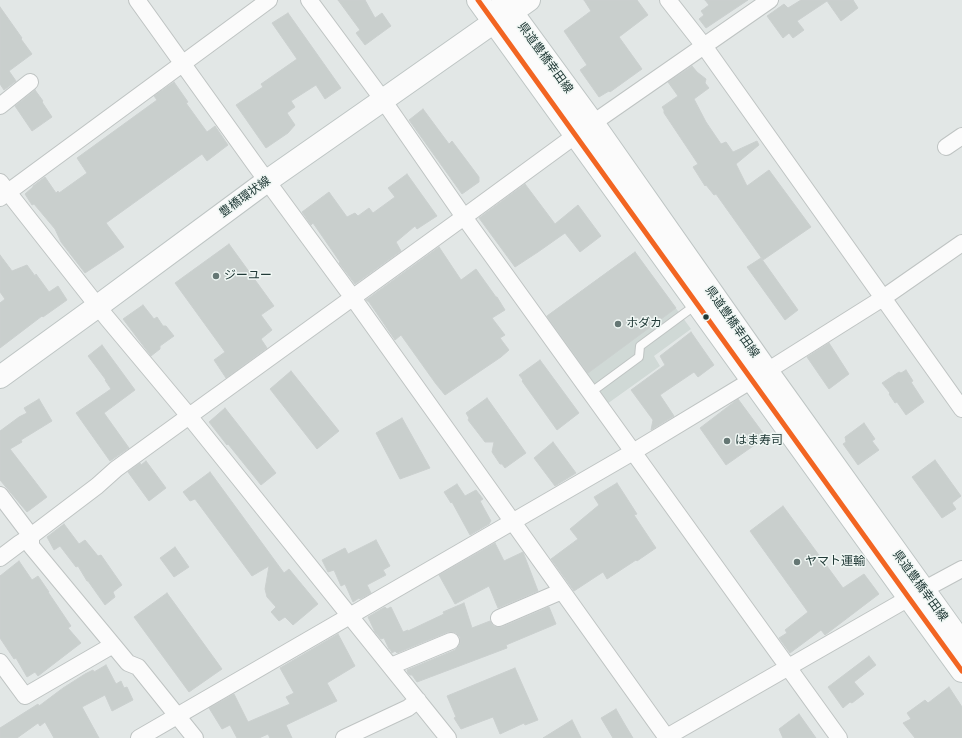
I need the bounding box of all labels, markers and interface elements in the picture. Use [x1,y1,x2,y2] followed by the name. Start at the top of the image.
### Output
[514,20,576,96] street label: 県道豊橋幸田線
[216,174,274,220] street label: 豊橋環状線
[224,269,272,283] place label: ジーユー
[211,271,221,281] marker: ジーユー
[702,283,762,361] street label: 県道豊橋幸田線
[701,312,711,322] unlabelled marker
[626,317,662,331] place label: ホダカ
[613,319,623,329] marker: ホダカ
[735,434,783,448] place label: はま寿司
[722,436,732,446] marker: はま寿司
[889,548,951,624] street label: 県道豊橋幸田線
[805,555,865,569] place label: ヤマト運輸
[792,557,802,567] marker: ヤマト運輸

